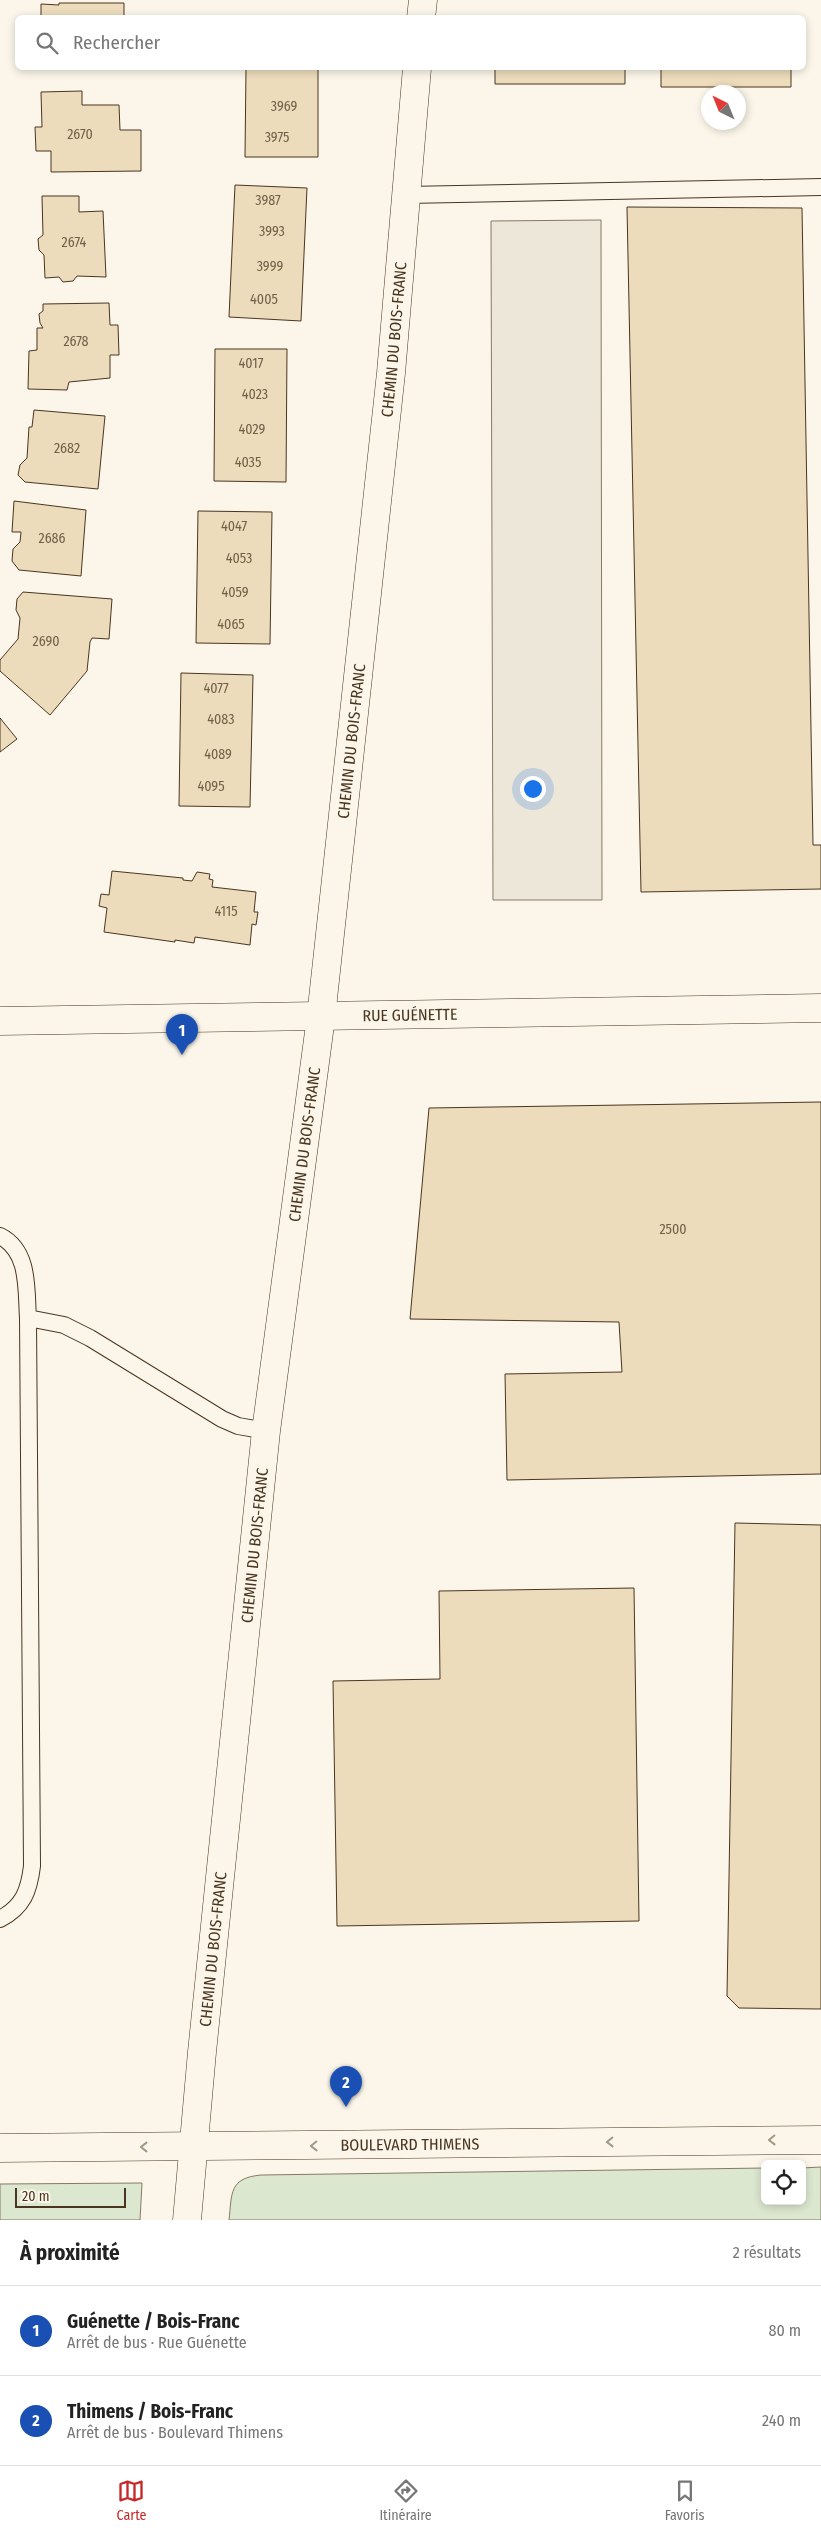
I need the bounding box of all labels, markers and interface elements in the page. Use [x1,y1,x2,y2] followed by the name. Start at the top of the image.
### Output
[15,15,806,70] search box
[33,29,61,57] icon: search
[73,31,160,54] text: Rechercher
[701,85,746,130] north arrow
[271,98,297,115] house number: 3969
[67,126,93,143] house number: 2670
[265,129,289,146] house number: 3975
[255,192,281,209] house number: 3987
[259,223,285,240] house number: 3993
[62,234,87,251] house number: 2674
[257,258,283,275] house number: 3999
[377,261,410,418] street label: CHEMIN DU BOIS-FRANC
[250,291,278,308] house number: 4005
[63,333,89,350] house number: 2678
[239,355,264,372] house number: 4017
[242,386,268,403] house number: 4023
[239,421,266,438] house number: 4029
[54,440,80,457] house number: 2682
[235,454,261,471] house number: 4035
[221,518,247,535] house number: 4047
[38,530,66,547] house number: 2686
[226,550,252,567] house number: 4053
[221,584,249,601] house number: 4059
[217,616,245,633] house number: 4065
[32,633,60,650] house number: 2690
[333,663,369,820] street label: CHEMIN DU BOIS-FRANC
[203,680,229,697] house number: 4077
[207,711,235,728] house number: 4083
[204,746,232,763] house number: 4089
[520,776,546,802] your location
[197,778,225,795] house number: 4095
[214,903,238,920] house number: 4115
[362,1004,458,1025] street label: RUE GUÉNETTE
[166,1014,198,1055] pin: 1
[284,1066,324,1223] street label: CHEMIN DU BOIS-FRANC
[659,1221,687,1238] house number: 2500
[237,1467,272,1624] street label: CHEMIN DU BOIS-FRANC
[195,1871,230,2028] street label: CHEMIN DU BOIS-FRANC
[330,2066,362,2107] pin: 2
[340,2134,480,2154] street label: BOULEVARD THIMENS
[768,2135,776,2146] one-way arrow
[606,2137,614,2148] one-way arrow
[310,2141,318,2151] one-way arrow
[139,2142,147,2152] one-way arrow
[761,2160,806,2205] map controls
[761,2160,806,2205] button: locate
[15,2185,126,2208] scale bar
[22,2188,50,2205] text: 20 m
[20,2240,120,2266] text: À proximité
[733,2243,801,2262] text: 2 résultats
[67,2310,240,2333] text: Guénette / Bois-Franc
[33,2321,39,2340] text: 1
[769,2321,801,2340] text: 80 m
[67,2333,247,2352] text: Arrêt de bus · Rue Guénette
[67,2400,233,2423] text: Thimens / Bois-Franc
[32,2411,40,2430] text: 2
[762,2411,801,2430] text: 240 m
[67,2423,283,2442] text: Arrêt de bus · Boulevard Thimens
[116,2477,146,2524] tab: Carte
[379,2477,432,2524] tab: Itinéraire
[665,2477,705,2524] tab: Favoris

